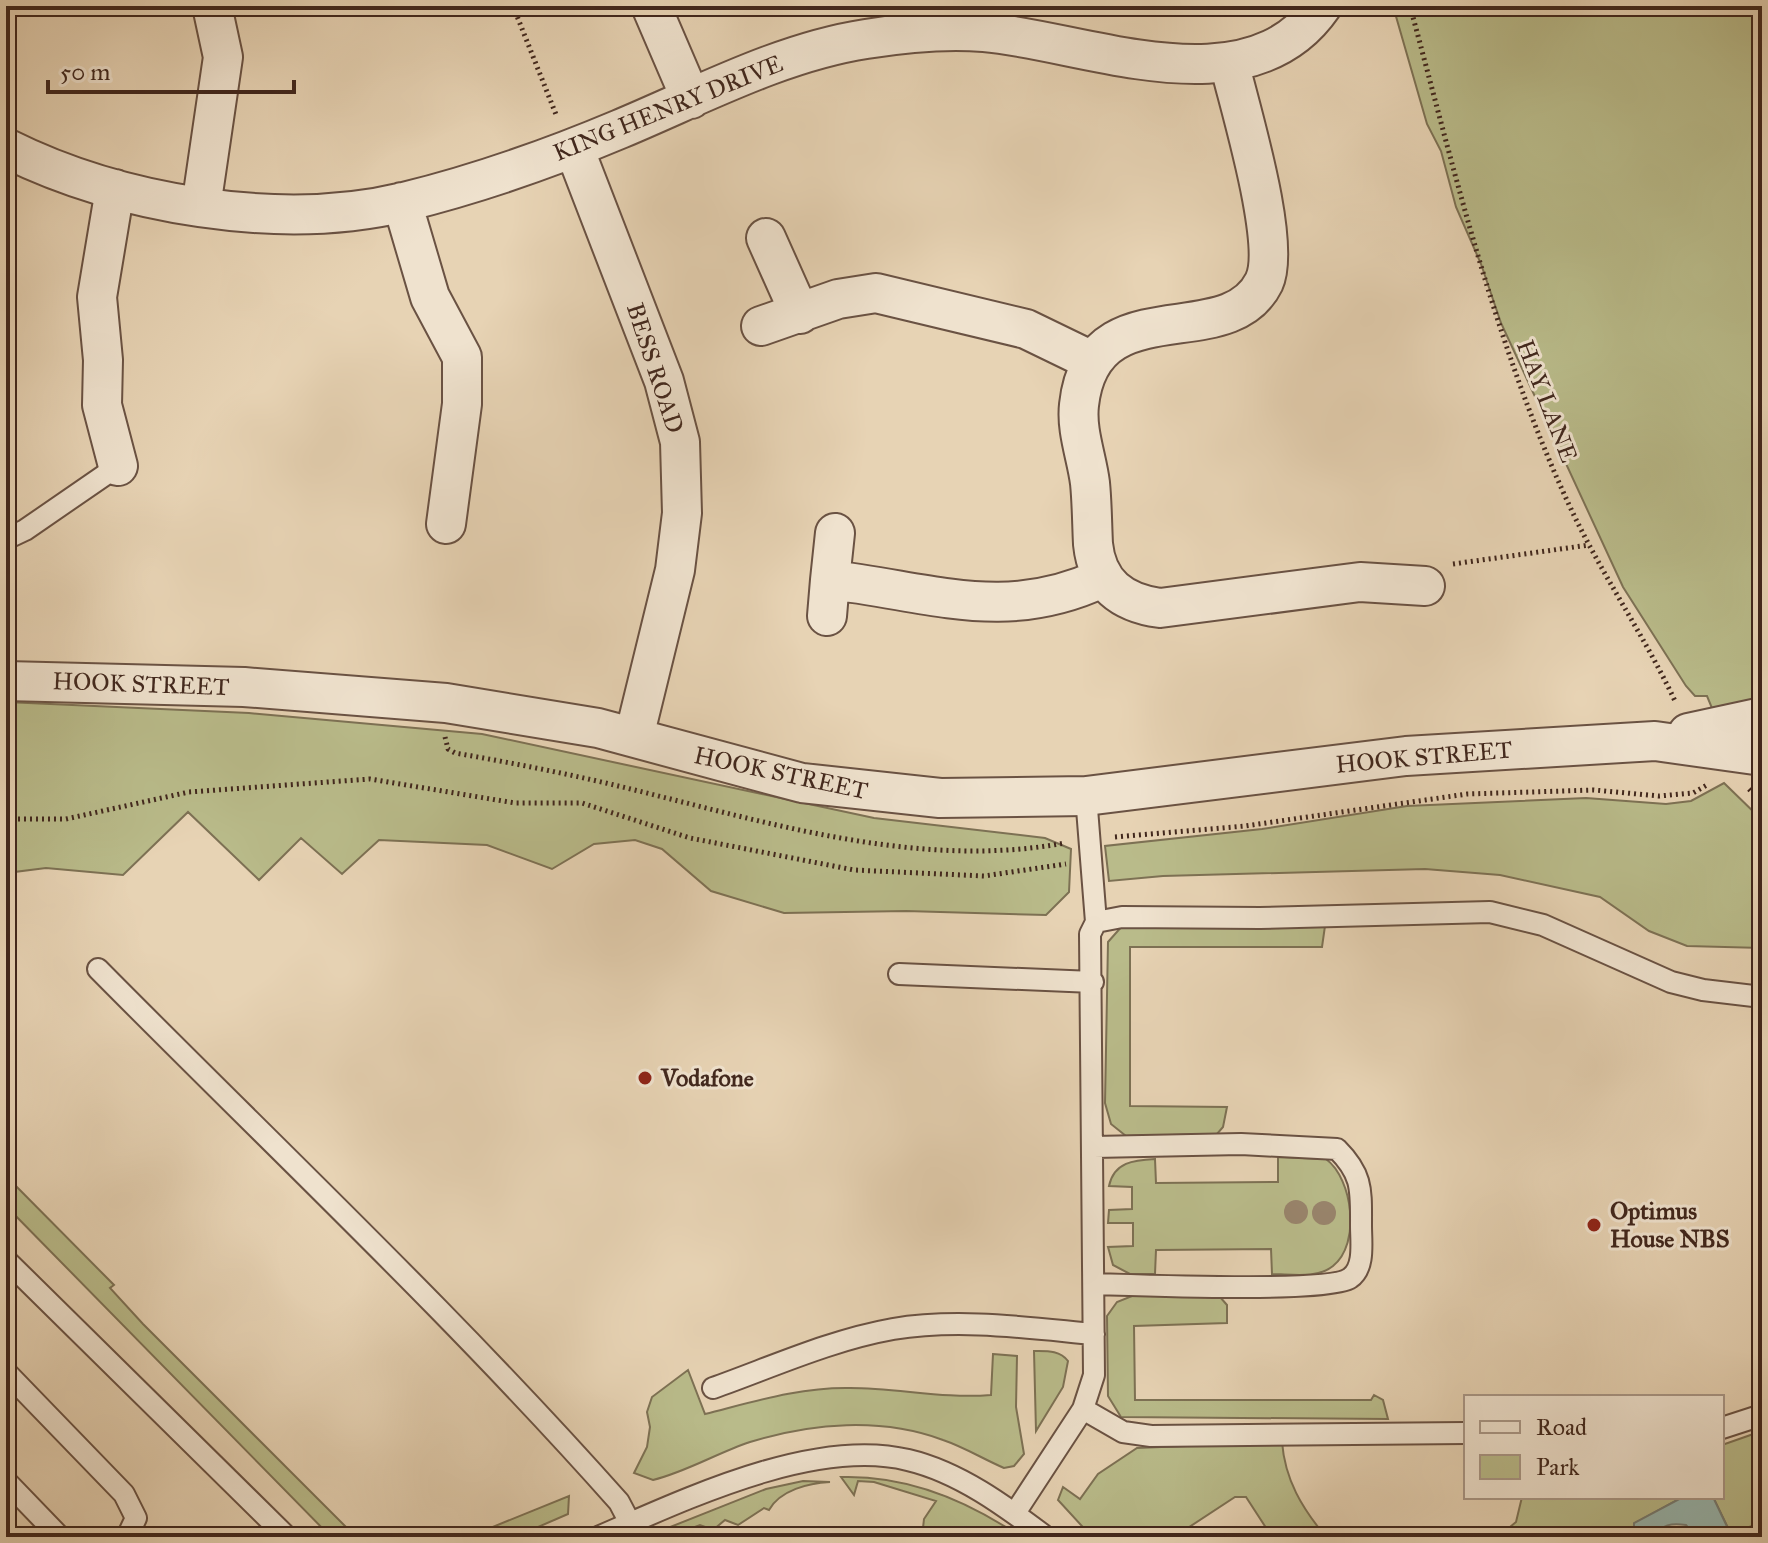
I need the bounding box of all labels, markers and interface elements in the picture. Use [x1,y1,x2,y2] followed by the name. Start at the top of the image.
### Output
[48,44,294,94] scale bar
[549,48,787,168] street label: KING HENRY DRIVE
[60,57,110,87] text: 50 m
[620,299,690,437] street label: BESS ROAD
[1510,335,1584,467] street label: HAY LANE
[52,666,230,702] street label: HOOK STREET
[1335,734,1513,780] street label: HOOK STREET
[691,740,871,806] street label: HOOK STREET
[660,1063,754,1093] place label: Vodafone
[636,1069,654,1087] marker: Vodafone
[1610,1196,1730,1254] place label: Optimus House NBS
[1585,1216,1603,1234] marker: Optimus House NBS
[1464,1395,1724,1499] legend
[1536,1412,1587,1442] text: Road
[1536,1452,1580,1482] text: Park

